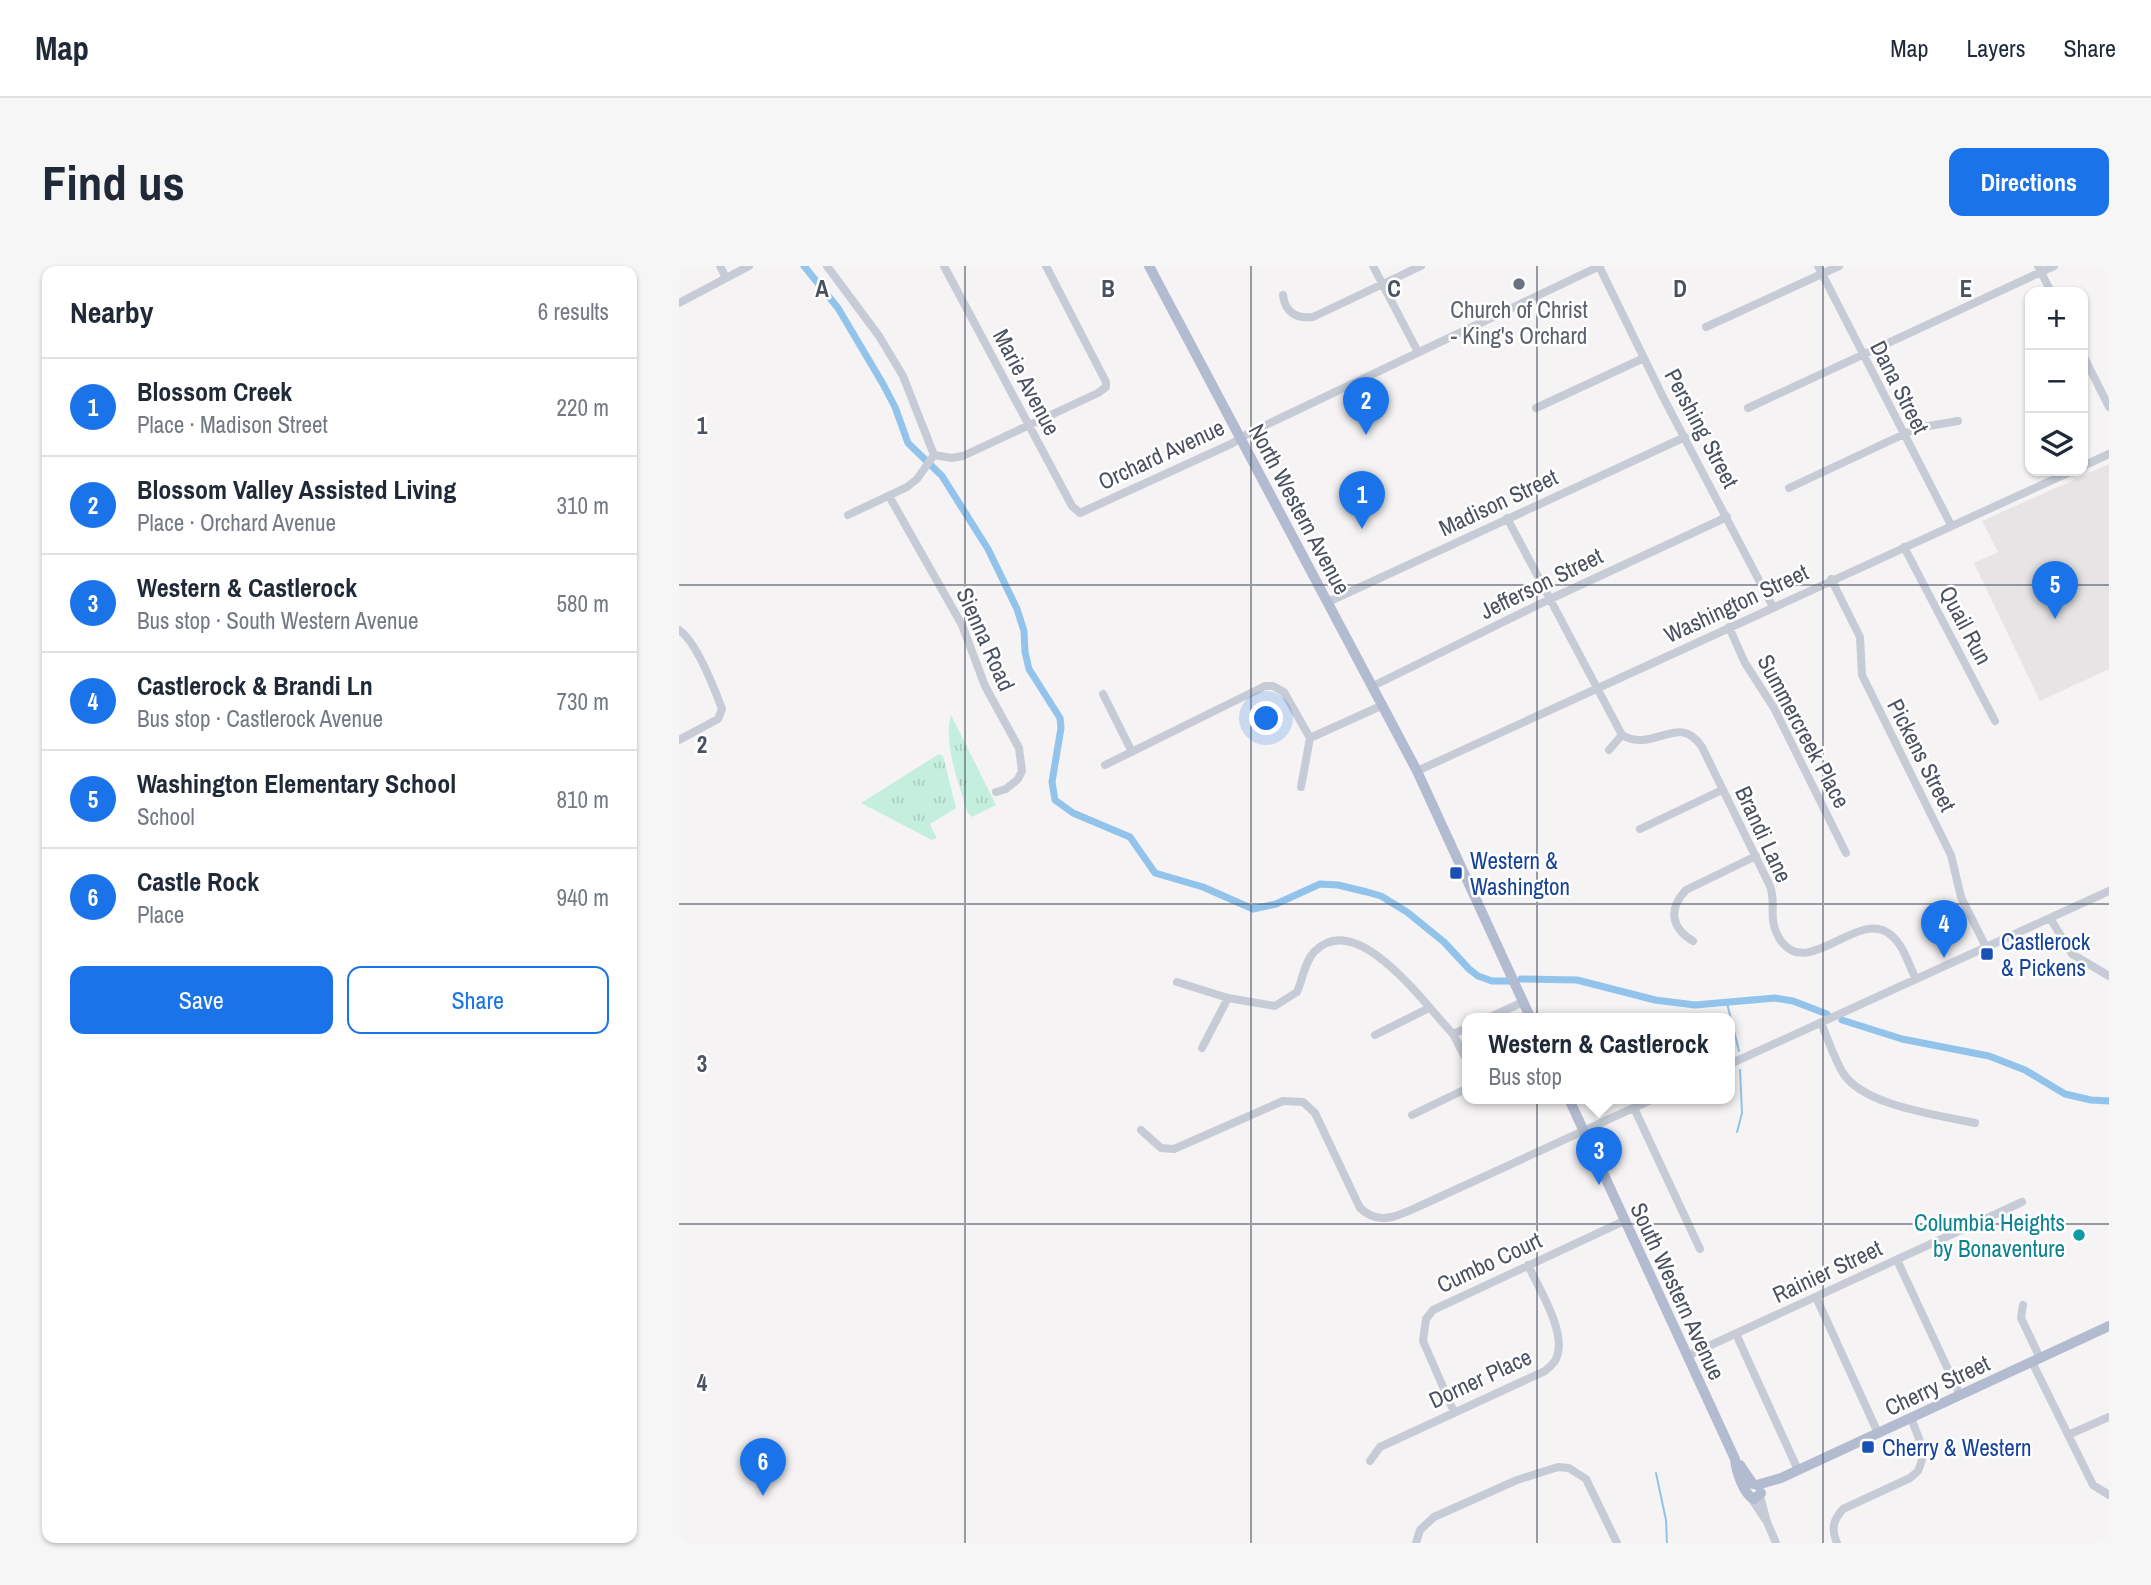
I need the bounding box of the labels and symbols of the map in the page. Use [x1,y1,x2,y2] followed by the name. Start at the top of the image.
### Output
[815,273,829,304] text: A
[1101,273,1115,304] text: B
[1387,273,1401,304] text: C
[1673,273,1687,304] text: D
[1960,273,1972,304] text: E
[1511,276,1527,292] marker: Church of Christ - King's Orchard
[1450,294,1588,351] place label: Church of Christ - King's Orchard
[986,323,1068,441] street label: Marie Avenue
[1863,335,1937,439] street label: Dana Street
[1658,363,1746,493] street label: Pershing Street
[1343,377,1389,435] pin: 2
[697,410,708,441] text: 1
[1093,411,1229,497] street label: Orchard Avenue
[1242,418,1358,600] street label: North Western Avenue
[1433,461,1563,543] street label: Madison Street
[1339,471,1385,529] pin: 1
[1475,540,1607,626] street label: Jefferson Street
[1659,556,1813,650] street label: Washington Street
[2032,561,2078,619] pin: 5
[1932,580,2000,670] street label: Quail Run
[949,582,1023,696] street label: Sienna Road
[1750,649,1858,813] street label: Summercreek Place
[1880,693,1964,817] street label: Pickens Street
[1249,701,1283,735] your location
[697,729,707,760] text: 2
[1728,781,1800,887] street label: Brandi Lane
[1470,845,1570,902] place label: Western & Washington
[1448,865,1464,881] marker: Western & Washington
[1921,900,1967,958] pin: 4
[2001,926,2091,983] place label: Castlerock & Pickens
[1979,946,1995,962] marker: Castlerock & Pickens
[697,1048,707,1079] text: 3
[1576,1127,1622,1185] pin: 3
[1623,1197,1733,1385] street label: South Western Avenue
[1914,1207,2065,1264] place label: Columbia Heights by Bonaventure
[1432,1224,1546,1300] street label: Cumbo Court
[2071,1227,2087,1243] marker: Columbia Heights by Bonaventure
[1767,1232,1887,1310] street label: Rainier Street
[1424,1341,1536,1415] street label: Dorner Place
[1880,1347,1994,1423] street label: Cherry Street
[697,1367,708,1398] text: 4
[1882,1432,2032,1463] place label: Cherry & Western
[740,1438,786,1496] pin: 6
[1860,1439,1876,1455] marker: Cherry & Western

